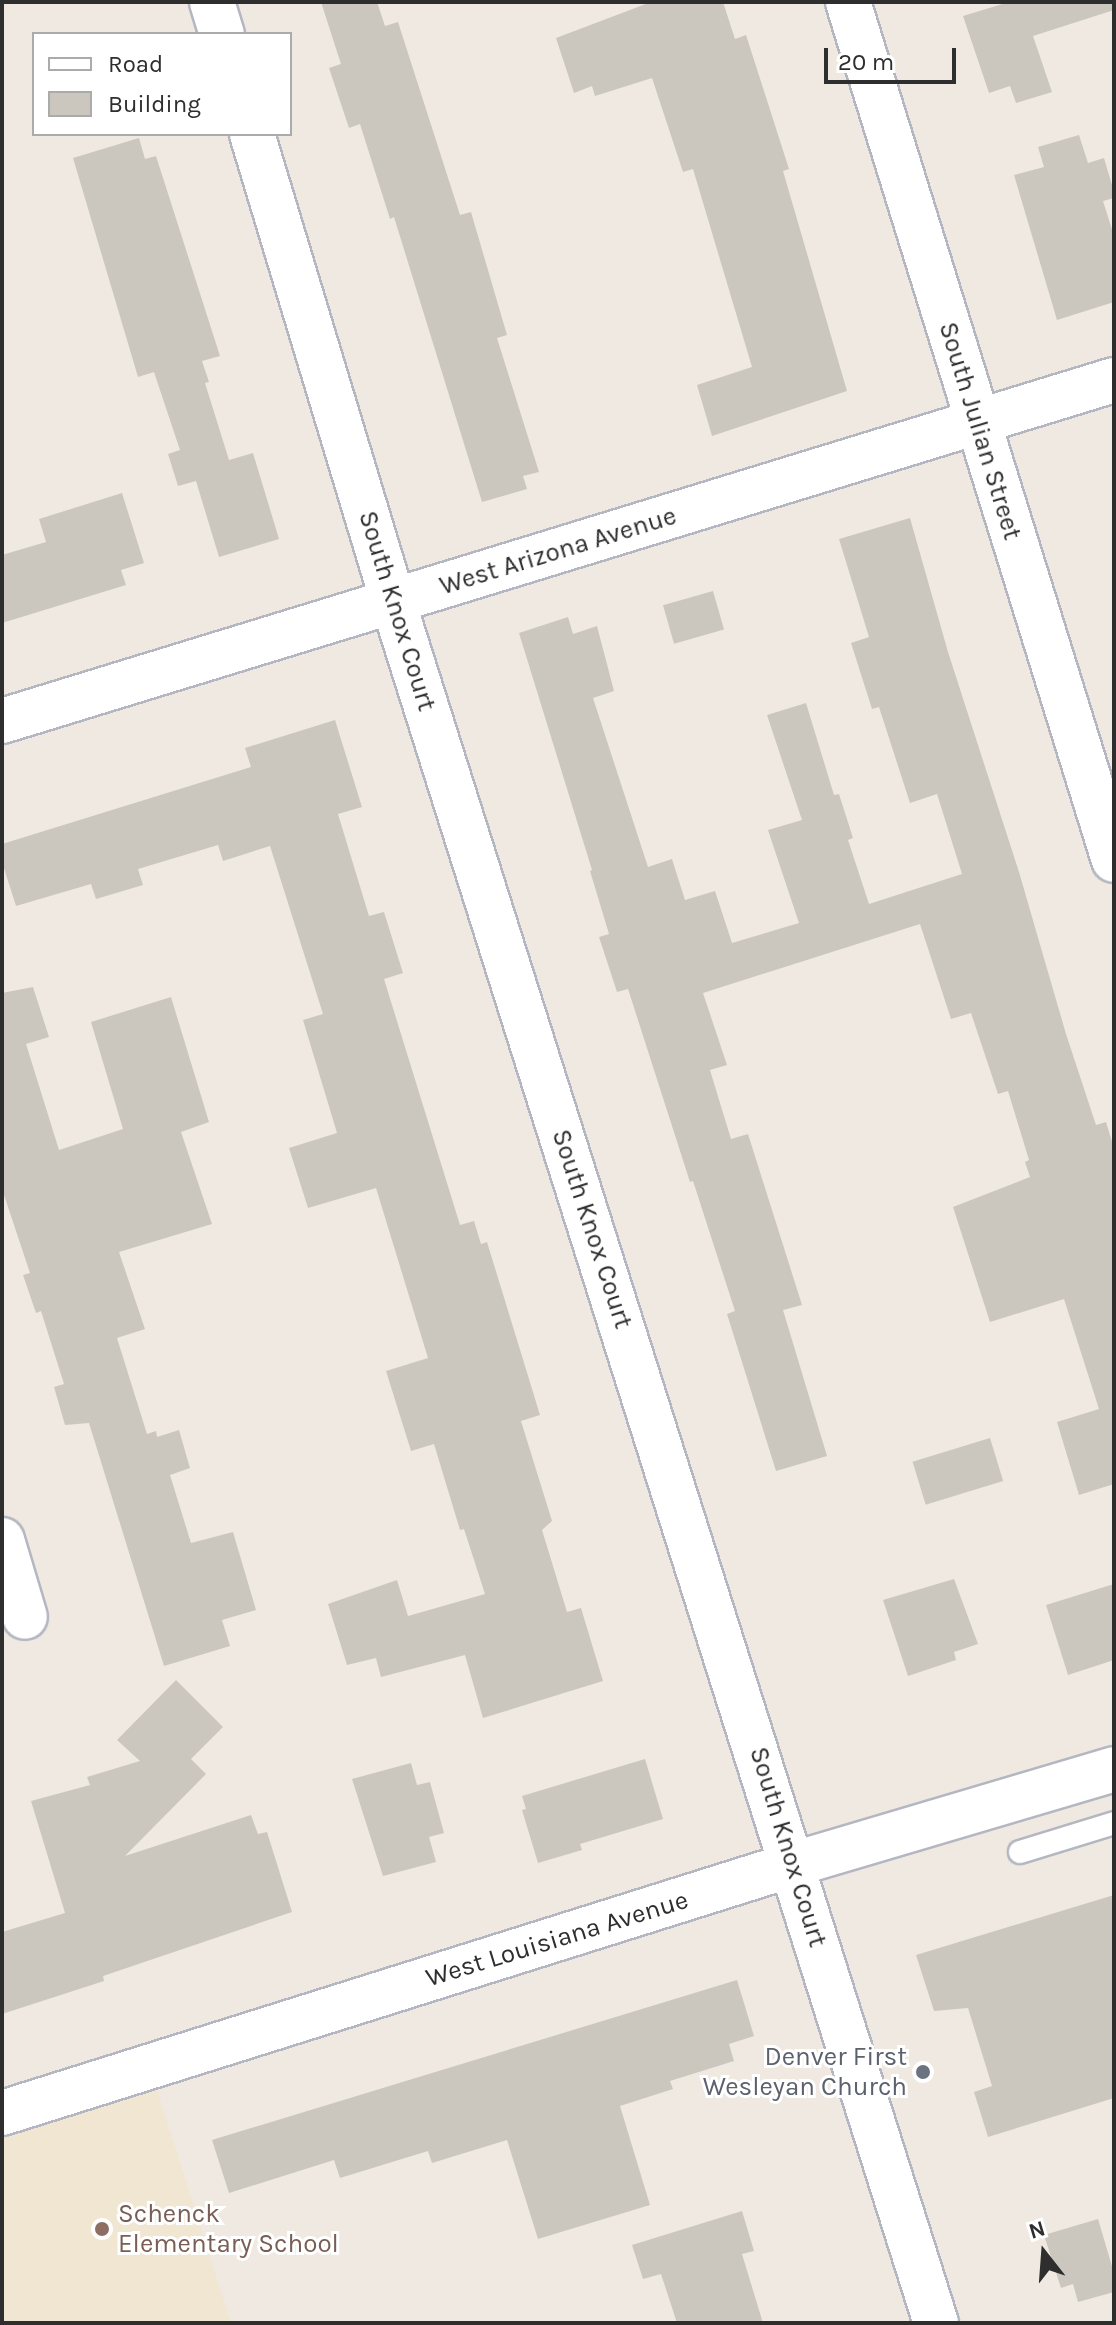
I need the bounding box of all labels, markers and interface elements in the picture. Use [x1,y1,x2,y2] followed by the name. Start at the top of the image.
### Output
[32,32,292,136] legend
[828,32,960,82] scale bar
[838,48,894,76] text: 20 m
[108,50,163,78] text: Road
[108,90,201,118] text: Building
[932,318,1028,544] street label: South Julian Street
[436,500,680,602] street label: West Arizona Avenue
[352,507,442,715] street label: South Knox Court
[545,1125,639,1333] street label: South Knox Court
[743,1743,833,1951] street label: South Knox Court
[422,1884,692,1994] street label: West Louisiana Avenue
[703,2041,907,2102] place label: Denver First Wesleyan Church
[914,2063,932,2081] marker: Denver First Wesleyan Church
[118,2198,339,2260] place label: Schenck Elementary School
[1004,2213,1084,2293] north arrow
[1026,2215,1048,2245] text: N
[93,2220,111,2238] marker: Schenck Elementary School

